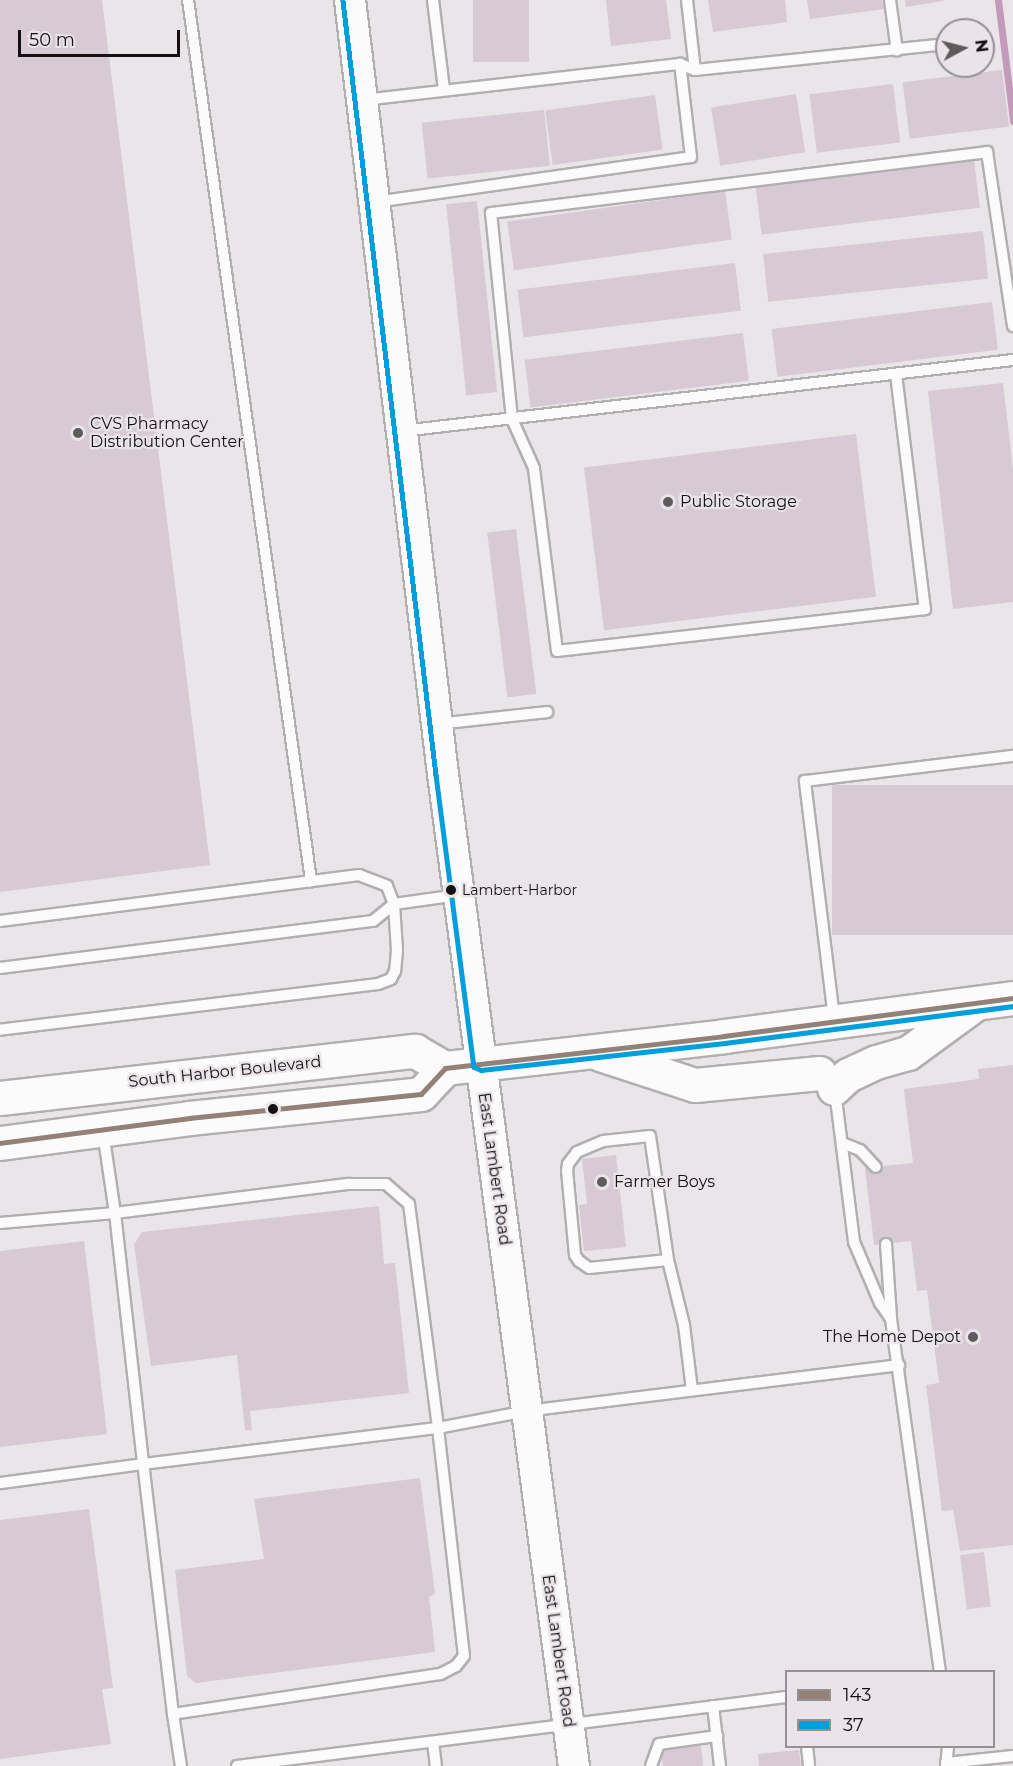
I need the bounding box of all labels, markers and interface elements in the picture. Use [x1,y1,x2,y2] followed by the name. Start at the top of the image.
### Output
[21,18,183,56] scale bar
[935,18,995,78] north arrow
[29,29,75,51] text: 50 m
[971,38,992,54] text: N
[90,414,244,452] place label: CVS Pharmacy Distribution Center
[71,426,85,440] marker: CVS Pharmacy Distribution Center
[680,492,797,512] place label: Public Storage
[661,495,675,509] marker: Public Storage
[462,882,577,898] place label: Lambert-Harbor
[445,884,457,896] marker: Lambert-Harbor
[128,1052,322,1092] street label: South Harbor Boulevard
[474,1091,514,1247] street label: East Lambert Road
[267,1103,279,1115] unlabelled marker
[614,1172,715,1192] place label: Farmer Boys
[595,1175,609,1189] marker: Farmer Boys
[823,1327,961,1347] place label: The Home Depot
[966,1330,980,1344] marker: The Home Depot
[538,1573,578,1729] street label: East Lambert Road
[785,1670,995,1748] legend
[843,1684,871,1706] text: 143
[843,1714,864,1736] text: 37

